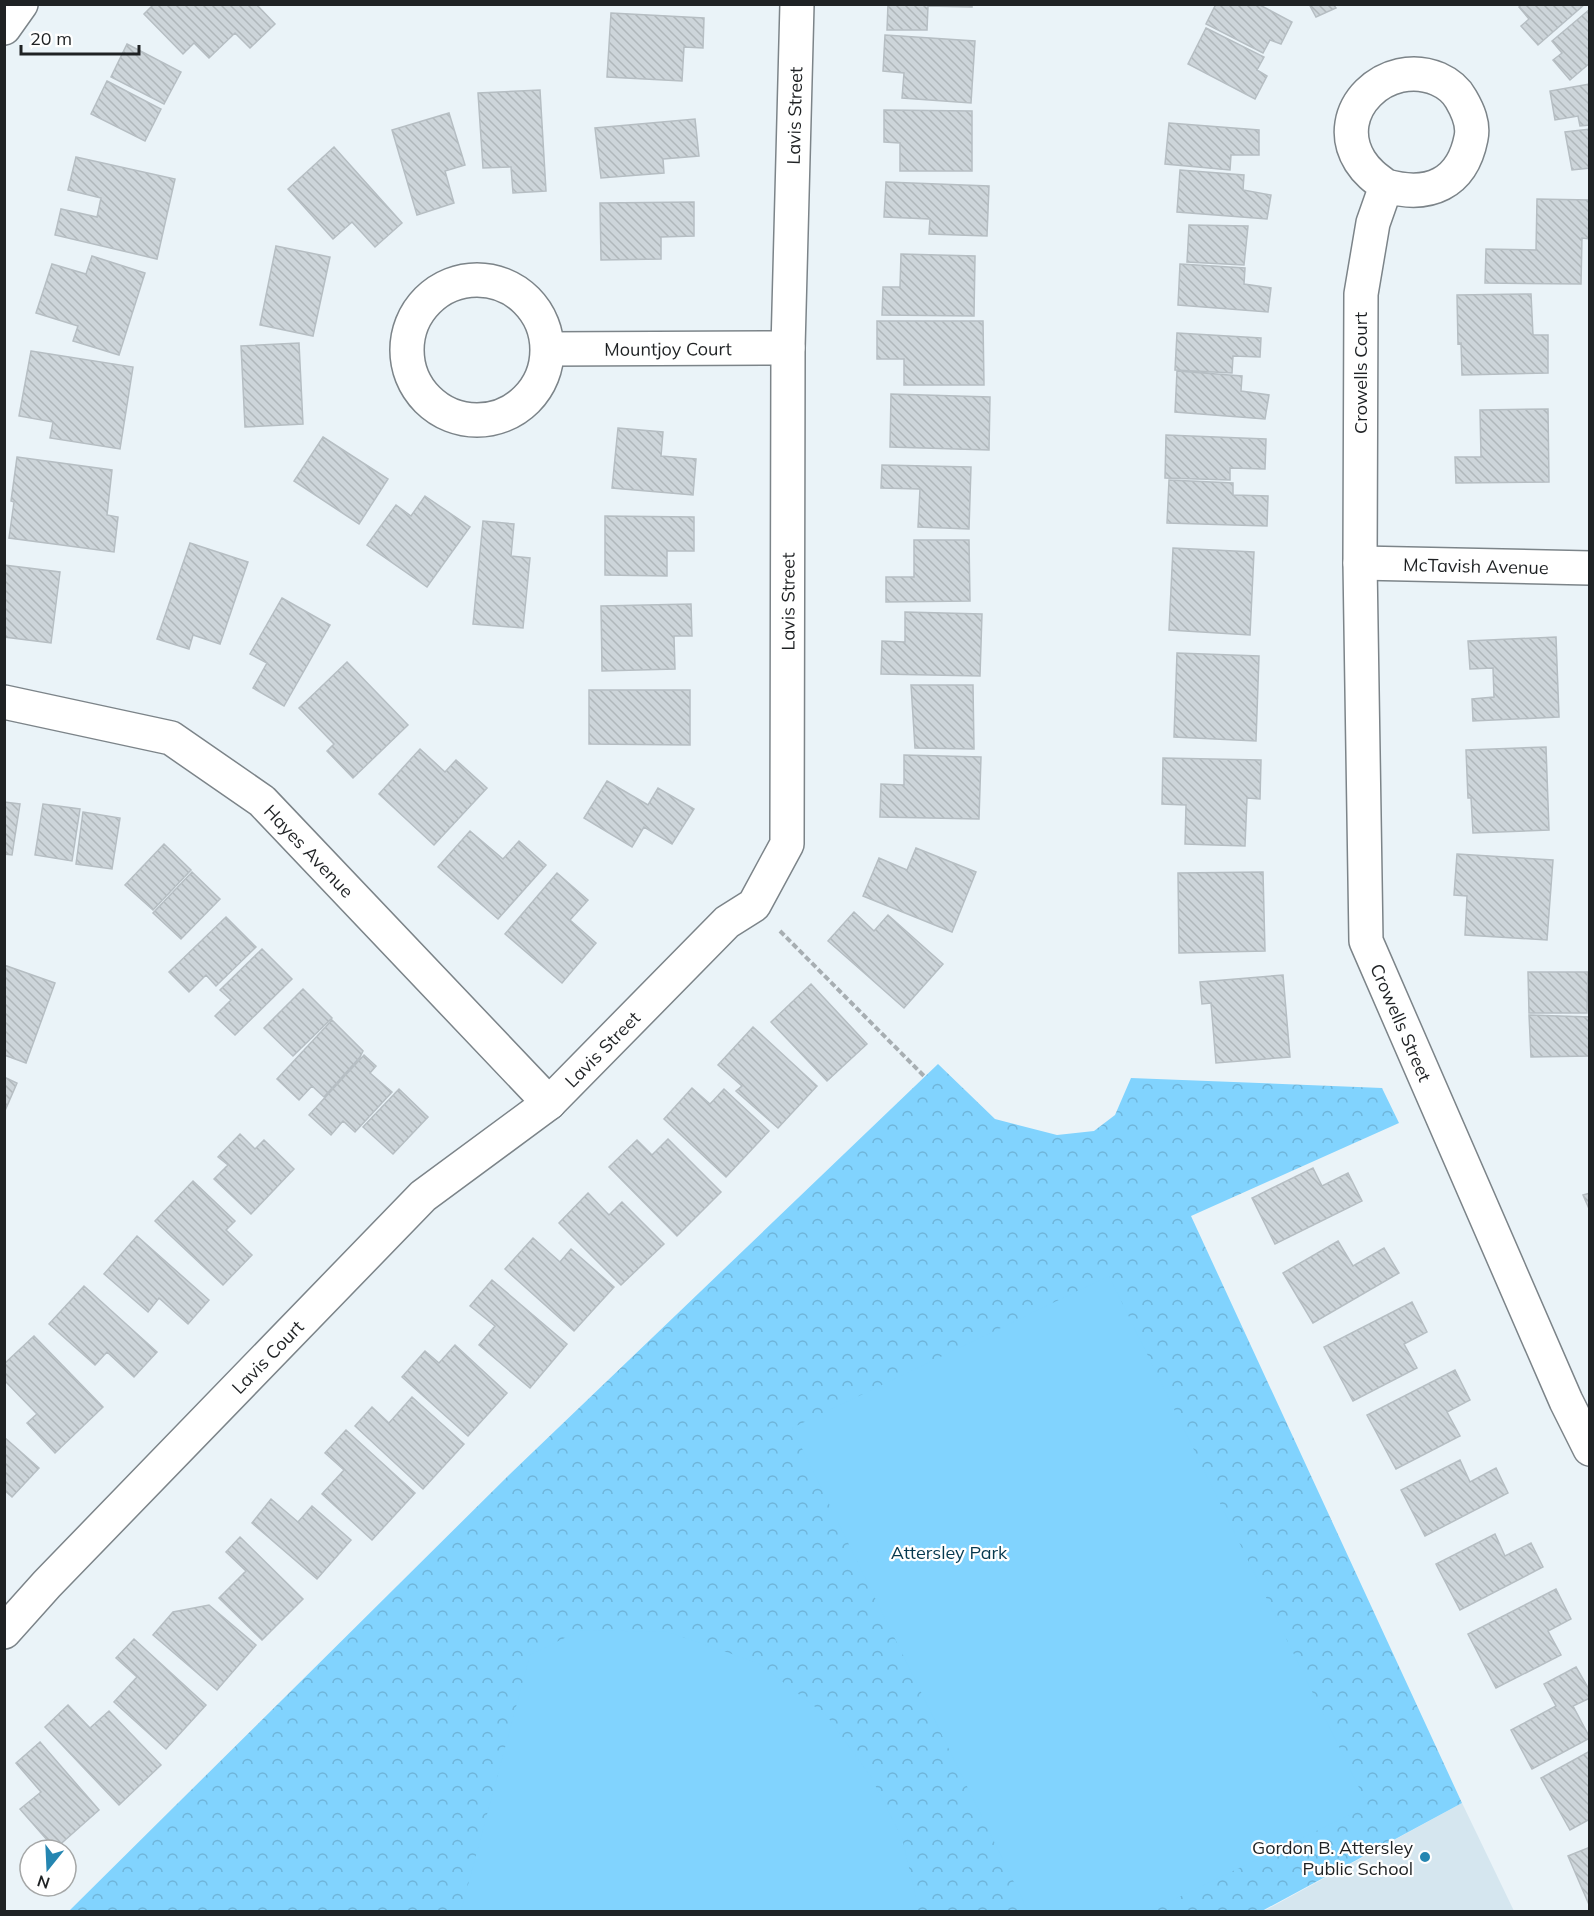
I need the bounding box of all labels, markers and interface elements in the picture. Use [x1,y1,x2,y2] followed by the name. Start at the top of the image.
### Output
[21,18,140,56] scale bar
[30,27,72,50] text: 20 m
[781,66,807,165] street label: Lavis Street
[1349,312,1372,434] street label: Crowells Court
[604,337,732,360] street label: Mountjoy Court
[1403,552,1549,579] street label: McTavish Avenue
[776,553,799,650] street label: Lavis Street
[259,799,359,902] street label: Hayes Avenue
[1366,960,1437,1085] street label: Crowells Street
[560,1006,645,1092] street label: Lavis Street
[226,1315,308,1398] street label: Lavis Court
[891,1541,1008,1564] park label: Attersley Park
[1252,1836,1413,1880] place label: Gordon B. Attersley Public School
[18,1838,78,1898] north arrow
[1418,1850,1432,1864] marker: Gordon B. Attersley Public School
[35,1871,52,1894] text: N

